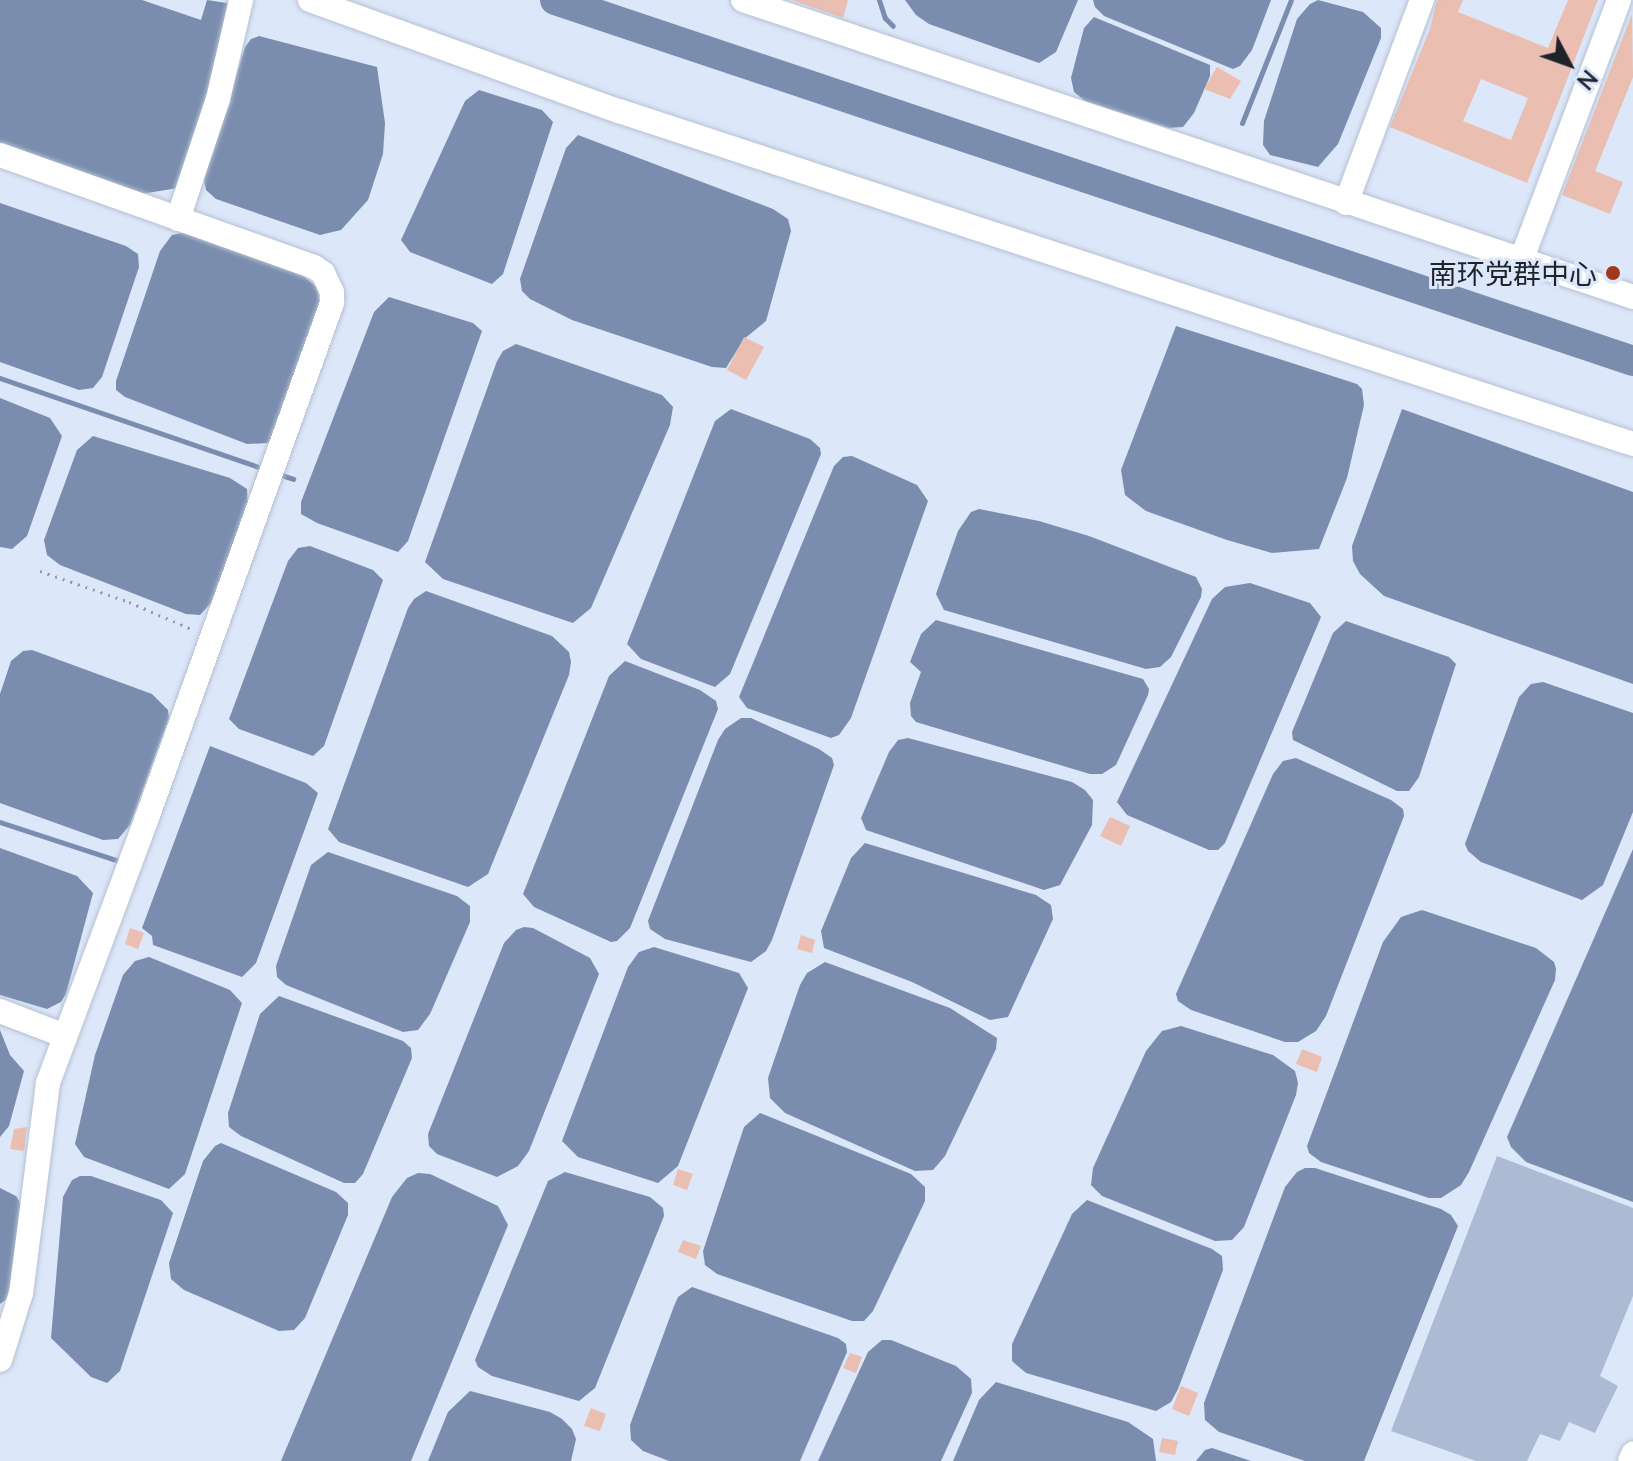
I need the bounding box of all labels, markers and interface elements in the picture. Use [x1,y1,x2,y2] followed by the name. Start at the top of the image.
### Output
[1529,24,1609,104] north arrow
[1572,65,1603,95] text: N
[1429,256,1597,290] place label: 南环党群中心
[1604,264,1622,282] marker: 南环党群中心

